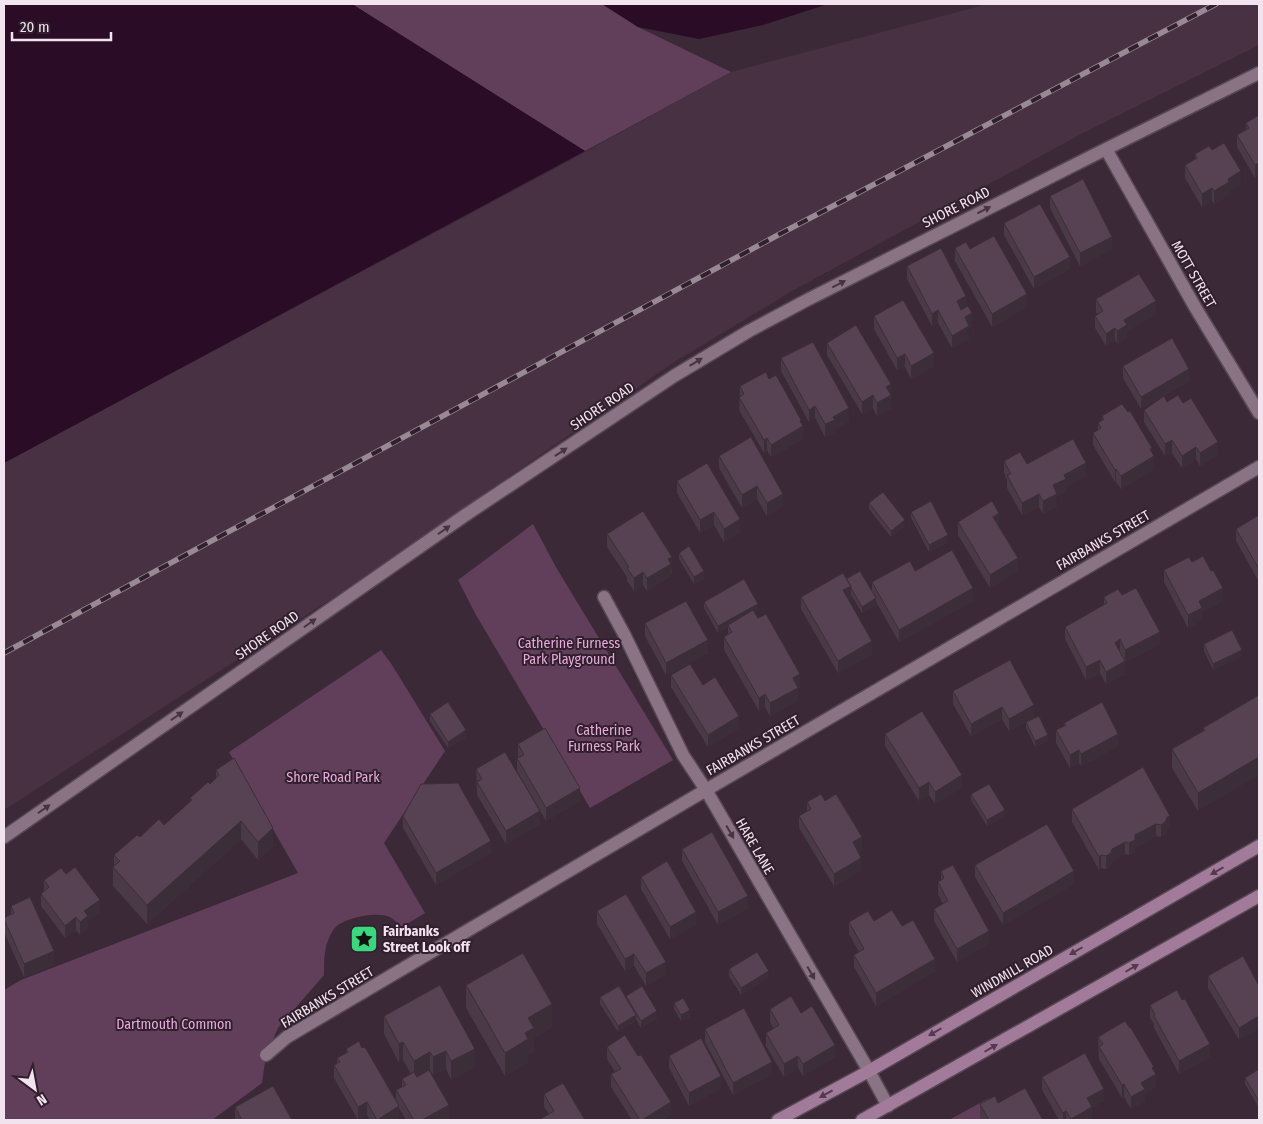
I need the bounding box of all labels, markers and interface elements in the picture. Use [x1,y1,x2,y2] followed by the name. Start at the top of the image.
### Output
[12,10,111,42] scale bar
[20,18,50,36] text: 20 m
[920,183,993,232] street label: SHORE ROAD
[977,206,991,214] one-way arrow
[1168,238,1220,311] street label: MOTT STREET
[831,279,846,288] one-way arrow
[689,358,704,366] one-way arrow
[567,379,637,434] street label: SHORE ROAD
[554,447,568,457] one-way arrow
[1053,506,1154,574] street label: FAIRBANKS STREET
[437,525,451,535] one-way arrow
[232,607,302,663] street label: SHORE ROAD
[304,618,317,628] one-way arrow
[518,635,620,668] park label: Catherine Furness Park Playground
[170,711,184,721] one-way arrow
[703,711,804,779] street label: FAIRBANKS STREET
[568,722,641,755] park label: Catherine Furness Park
[286,769,380,786] park label: Shore Road Park
[37,804,51,814] one-way arrow
[732,815,778,878] street label: HARE LANE
[726,825,734,840] one-way arrow
[1210,866,1224,875] one-way arrow
[383,923,471,956] place label: Fairbanks Street Look off
[349,924,379,954] place icon: Fairbanks Street Look off
[968,941,1056,1002] street label: WINDMILL ROAD
[1069,947,1083,956] one-way arrow
[278,963,377,1032] street label: FAIRBANKS STREET
[1126,963,1139,972] one-way arrow
[807,966,816,980] one-way arrow
[116,1016,232,1033] park label: Dartmouth Common
[928,1028,942,1037] one-way arrow
[984,1043,997,1052] one-way arrow
[10,1064,60,1114] north arrow
[34,1090,50,1109] text: N
[818,1090,833,1098] one-way arrow

